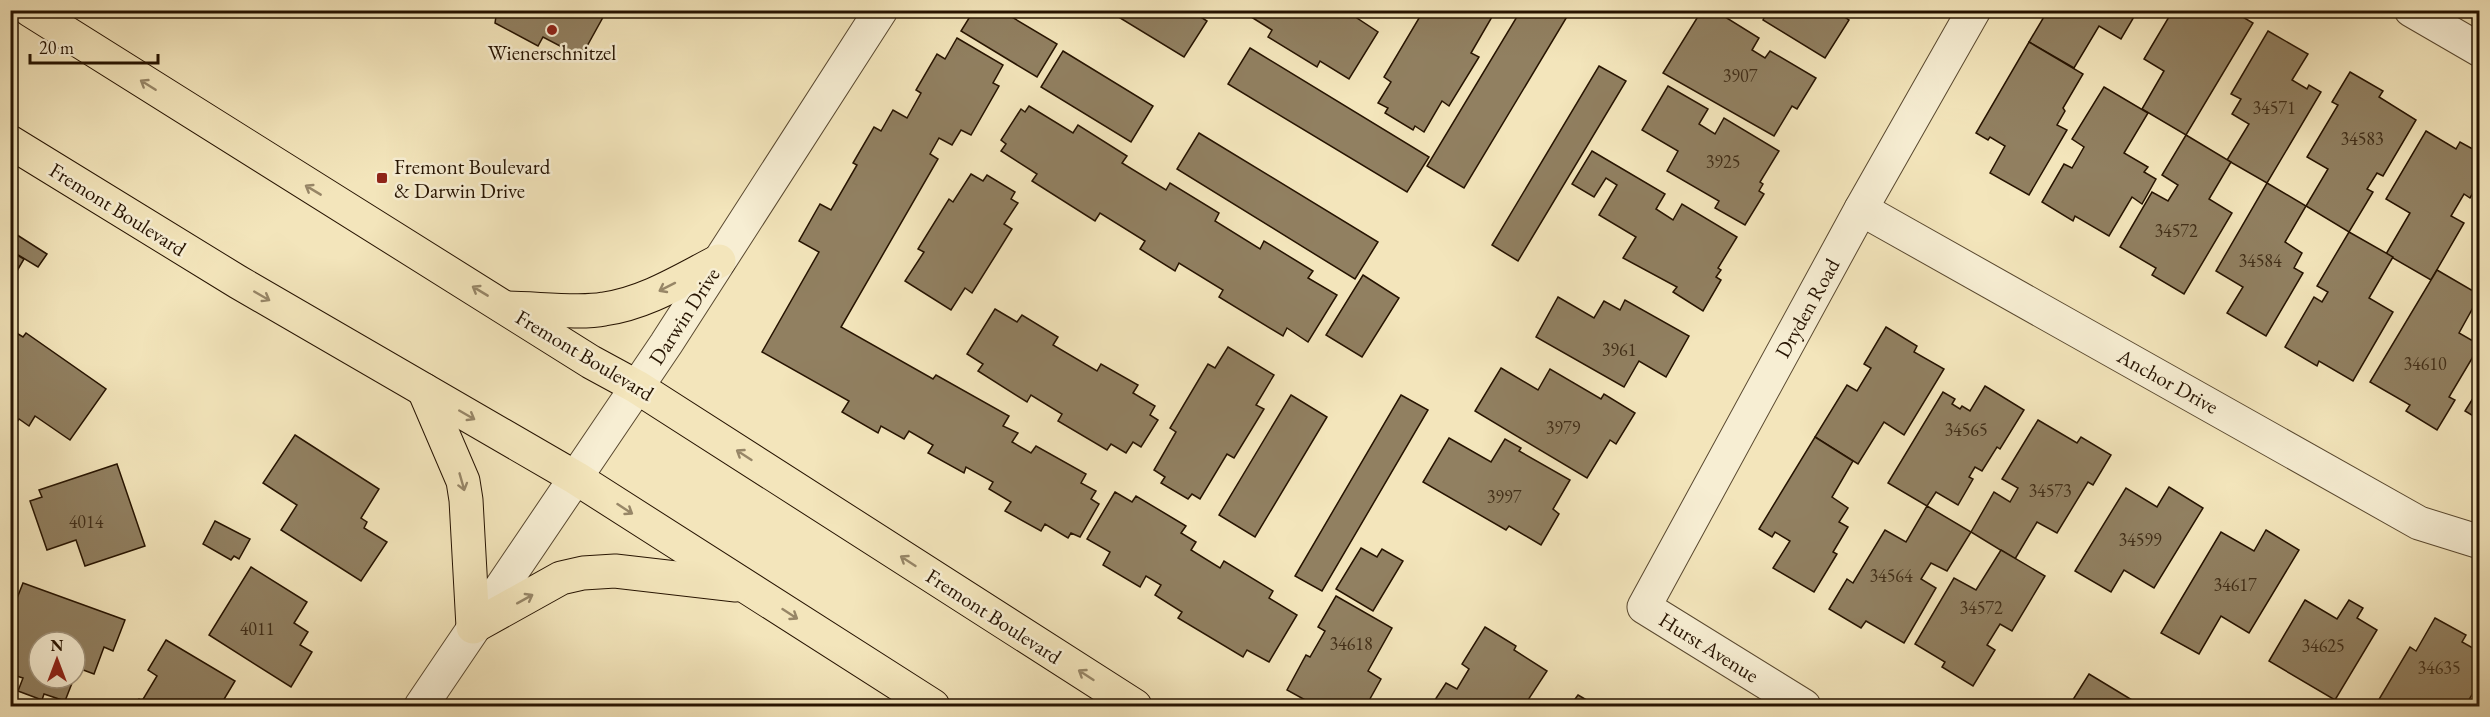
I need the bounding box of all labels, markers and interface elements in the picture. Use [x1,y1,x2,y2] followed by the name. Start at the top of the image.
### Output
[545,23,559,37] marker: Wienerschnitzel
[30,27,158,65] scale bar
[39,36,74,59] text: 20 m
[488,39,616,66] place label: Wienerschnitzel
[1723,64,1758,87] house number: 3907
[140,79,157,91] one-way arrow
[2252,96,2296,119] house number: 34571
[2340,127,2384,150] house number: 34583
[1706,150,1740,173] house number: 3925
[394,153,551,204] place label: Fremont Boulevard & Darwin Drive
[44,156,192,262] street label: Fremont Boulevard
[375,171,389,185] marker: Fremont Boulevard & Darwin Drive
[305,183,322,195] one-way arrow
[2154,219,2198,242] house number: 34572
[2238,249,2282,272] house number: 34584
[1769,253,1846,362] street label: Dryden Road
[642,262,726,370] street label: Darwin Drive
[658,282,676,294] one-way arrow
[472,285,489,297] one-way arrow
[253,291,270,303] one-way arrow
[511,303,659,407] street label: Fremont Boulevard
[1602,338,1636,361] house number: 3961
[2112,342,2223,420] street label: Anchor Drive
[2403,352,2447,375] house number: 34610
[458,409,475,421] one-way arrow
[1546,416,1581,439] house number: 3979
[1944,418,1988,441] house number: 34565
[736,449,753,461] one-way arrow
[457,472,468,491] one-way arrow
[2028,479,2072,502] house number: 34573
[1487,485,1522,508] house number: 3997
[616,503,633,515] one-way arrow
[69,510,104,533] house number: 4014
[2118,528,2162,551] house number: 34599
[900,555,917,567] one-way arrow
[921,562,1067,670] street label: Fremont Boulevard
[1869,564,1913,587] house number: 34564
[2213,573,2257,596] house number: 34617
[515,593,533,604] one-way arrow
[1959,596,2003,619] house number: 34572
[1654,606,1764,688] street label: Hurst Avenue
[781,608,798,621] one-way arrow
[240,617,274,640] house number: 4011
[27,630,87,690] north arrow
[1329,632,1373,655] house number: 34618
[2301,634,2345,657] house number: 34625
[51,635,64,656] text: N
[2417,656,2461,679] house number: 34635
[1078,669,1094,681] one-way arrow

